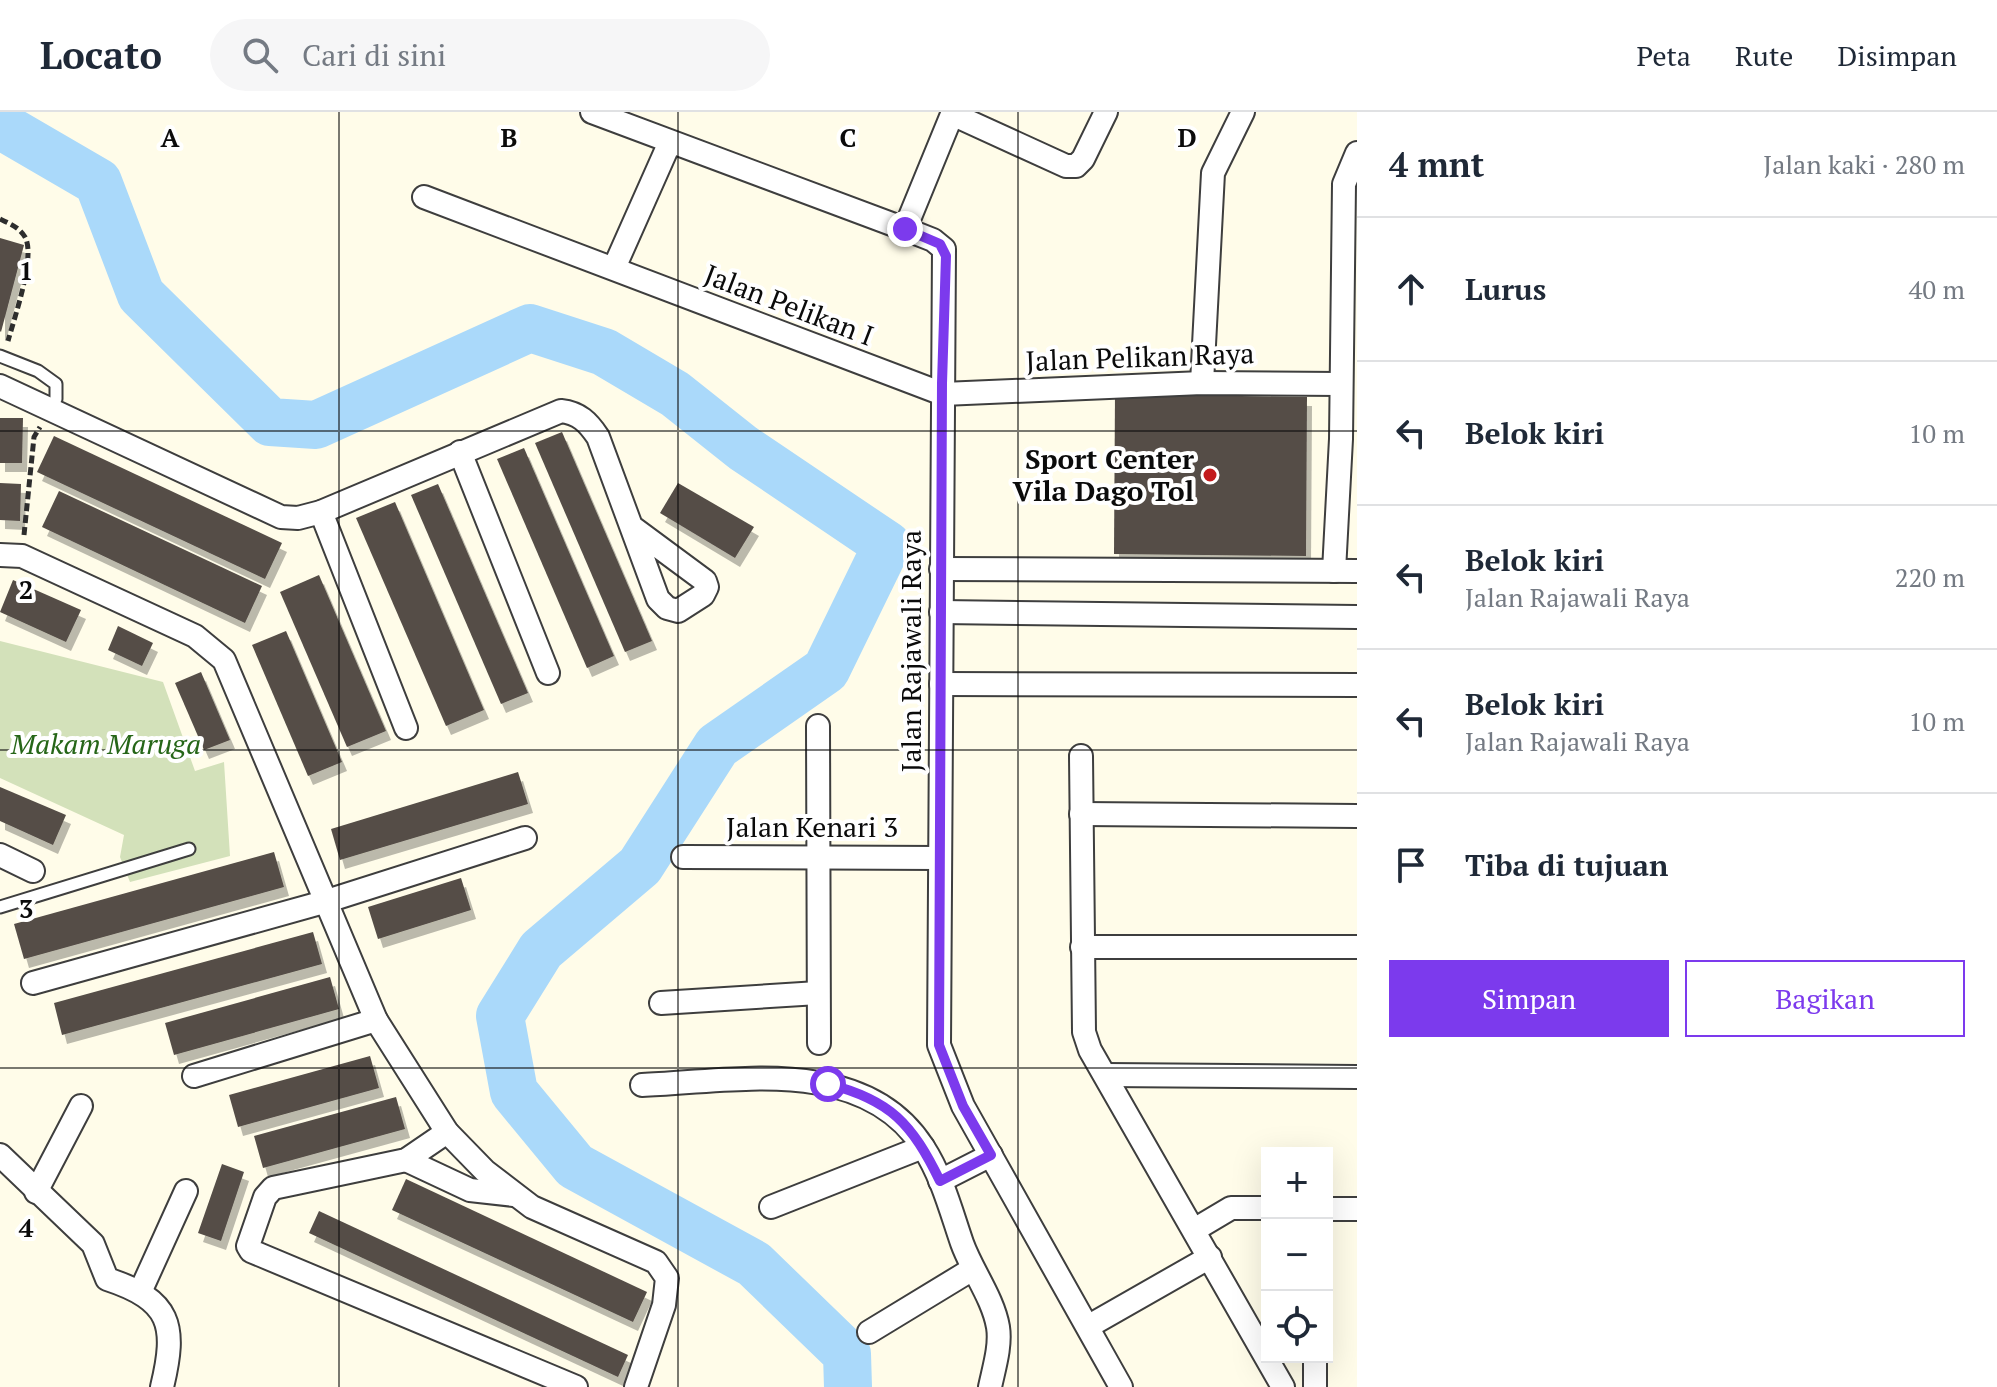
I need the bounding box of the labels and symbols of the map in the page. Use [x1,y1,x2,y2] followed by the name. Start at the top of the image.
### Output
[161,120,180,154] text: A
[501,120,517,154] text: B
[840,120,856,154] text: C
[1177,120,1197,154] text: D
[887,211,923,247] route end
[19,253,33,287] text: 1
[699,255,879,354] street label: Jalan Pelikan I
[1025,334,1255,379] street label: Jalan Pelikan Raya
[1012,440,1194,509] place label: Sport Center Vila Dago Tol
[1201,466,1219,484] marker: Sport Center Vila Dago Tol
[892,530,929,772] street label: Jalan Rajawali Raya
[19,572,33,606] text: 2
[10,725,201,762] park label: Makam Maruga
[726,808,898,845] street label: Jalan Kenari 3
[19,891,33,925] text: 3
[810,1066,846,1102] route start
[19,1210,34,1244] text: 4

